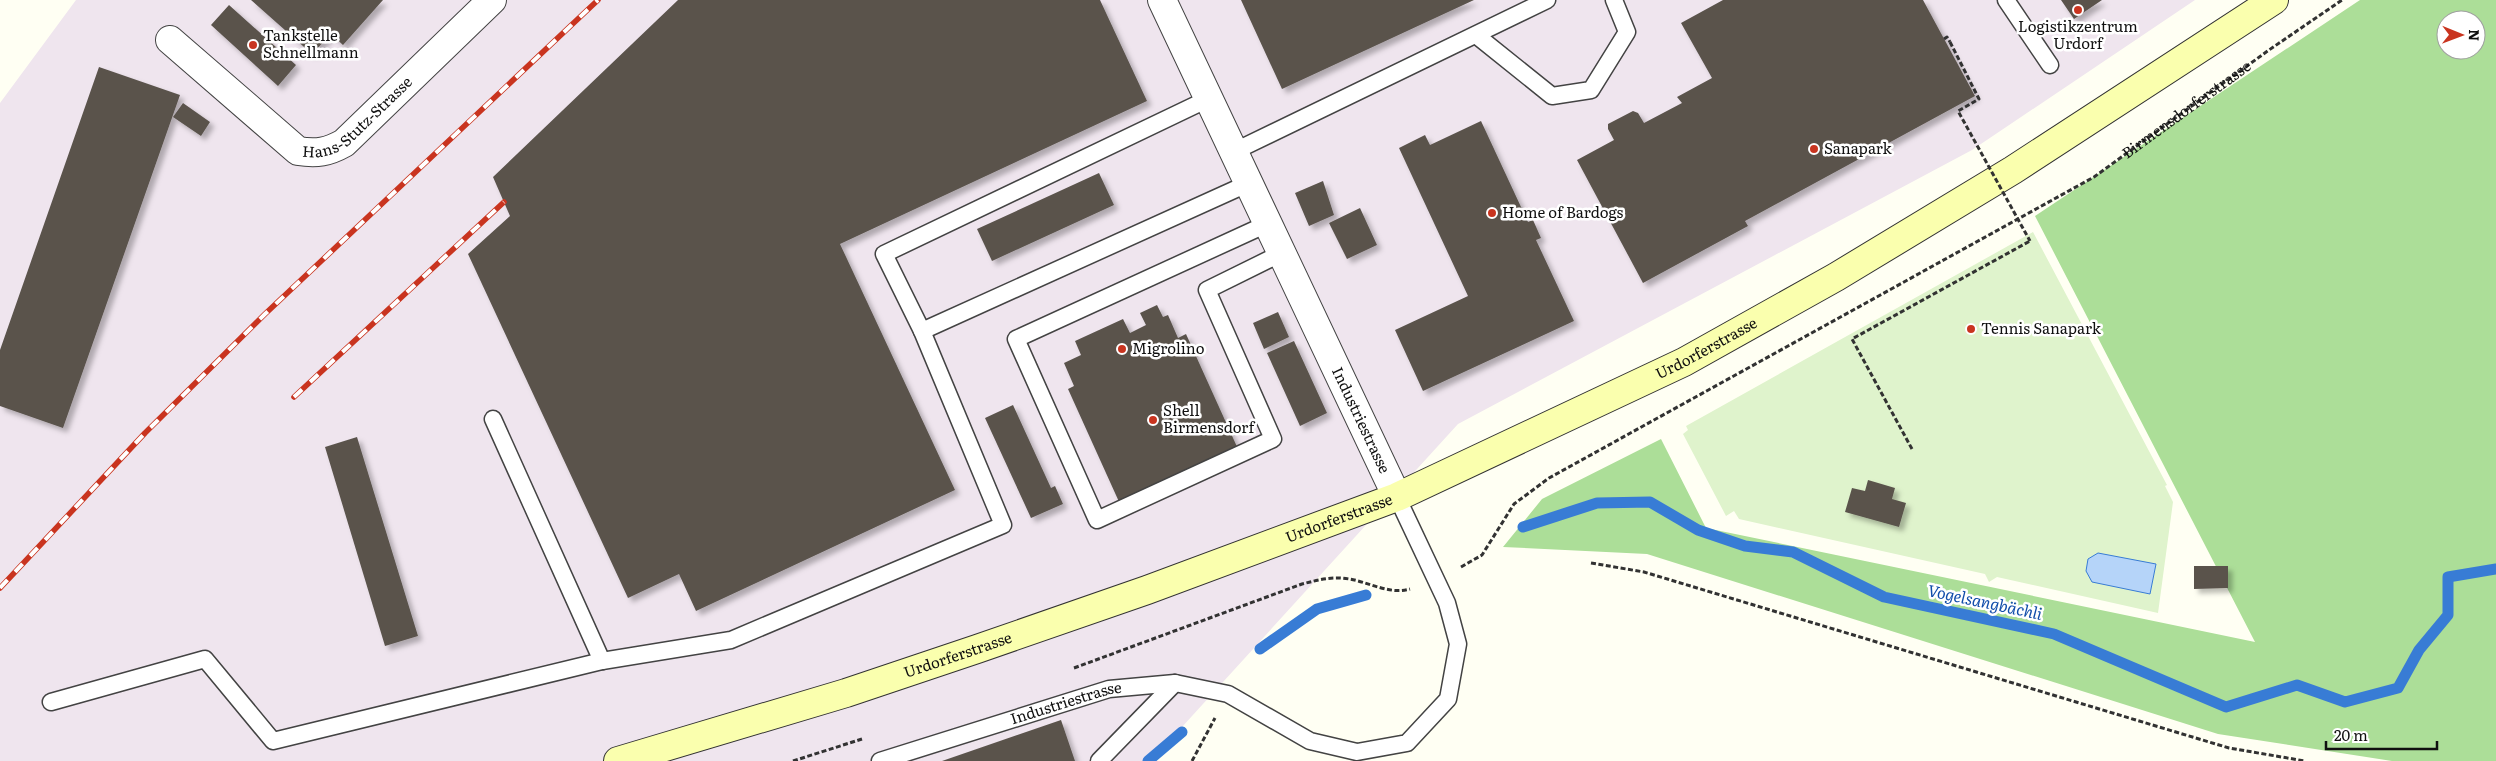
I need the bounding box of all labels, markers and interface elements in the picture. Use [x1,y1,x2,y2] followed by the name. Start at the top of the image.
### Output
[2072,4,2084,16] marker: Logistikzentrum Urdorf
[2436,10,2486,60] north arrow
[2018,14,2138,54] place label: Logistikzentrum Urdorf
[263,23,359,63] place label: Tankstelle Schnellmann
[2465,29,2485,42] text: N
[247,39,259,51] marker: Tankstelle Schnellmann
[2116,54,2255,163] street label: Birmensdorferstrasse
[302,70,417,163] street label: Hans-Stutz-Strasse
[1824,136,1893,159] place label: Sanapark
[1808,143,1820,155] marker: Sanapark
[1502,200,1624,223] place label: Home of Bardogs
[1486,207,1498,219] marker: Home of Bardogs
[1651,310,1761,384] street label: Urdorferstrasse
[1981,316,2102,339] place label: Tennis Sanapark
[1965,323,1977,335] marker: Tennis Sanapark
[1132,336,1205,359] place label: Migrolino
[1116,343,1128,355] marker: Migrolino
[1327,363,1397,477] street label: Industriestrasse
[1163,398,1255,438] place label: Shell Birmensdorf
[1147,414,1159,426] marker: Shell Birmensdorf
[1282,487,1396,548] street label: Urdorferstrasse
[1926,577,2045,625] water label: Vogelsangbächli
[900,625,1015,683] street label: Urdorferstrasse
[1007,675,1123,729] street label: Industriestrasse
[2326,718,2437,750] scale bar
[2334,723,2368,746] text: 20 m

